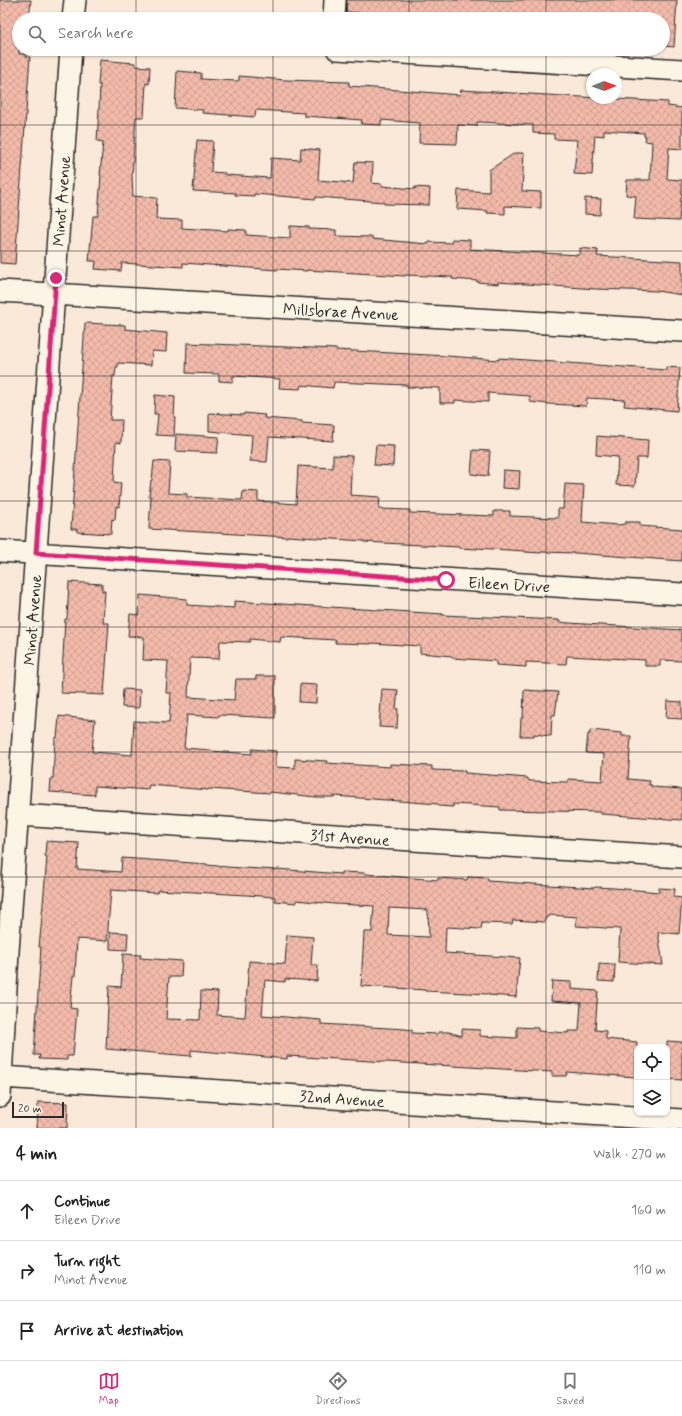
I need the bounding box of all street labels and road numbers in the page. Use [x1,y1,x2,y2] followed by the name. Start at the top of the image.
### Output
[49,155,76,247] street label: Minot Avenue
[282,299,400,326] street label: Millsbrae Avenue
[467,573,550,598] street label: Eileen Drive
[20,574,47,666] street label: Minot Avenue
[309,825,390,852] street label: 31st Avenue
[299,1086,385,1113] street label: 32nd Avenue

